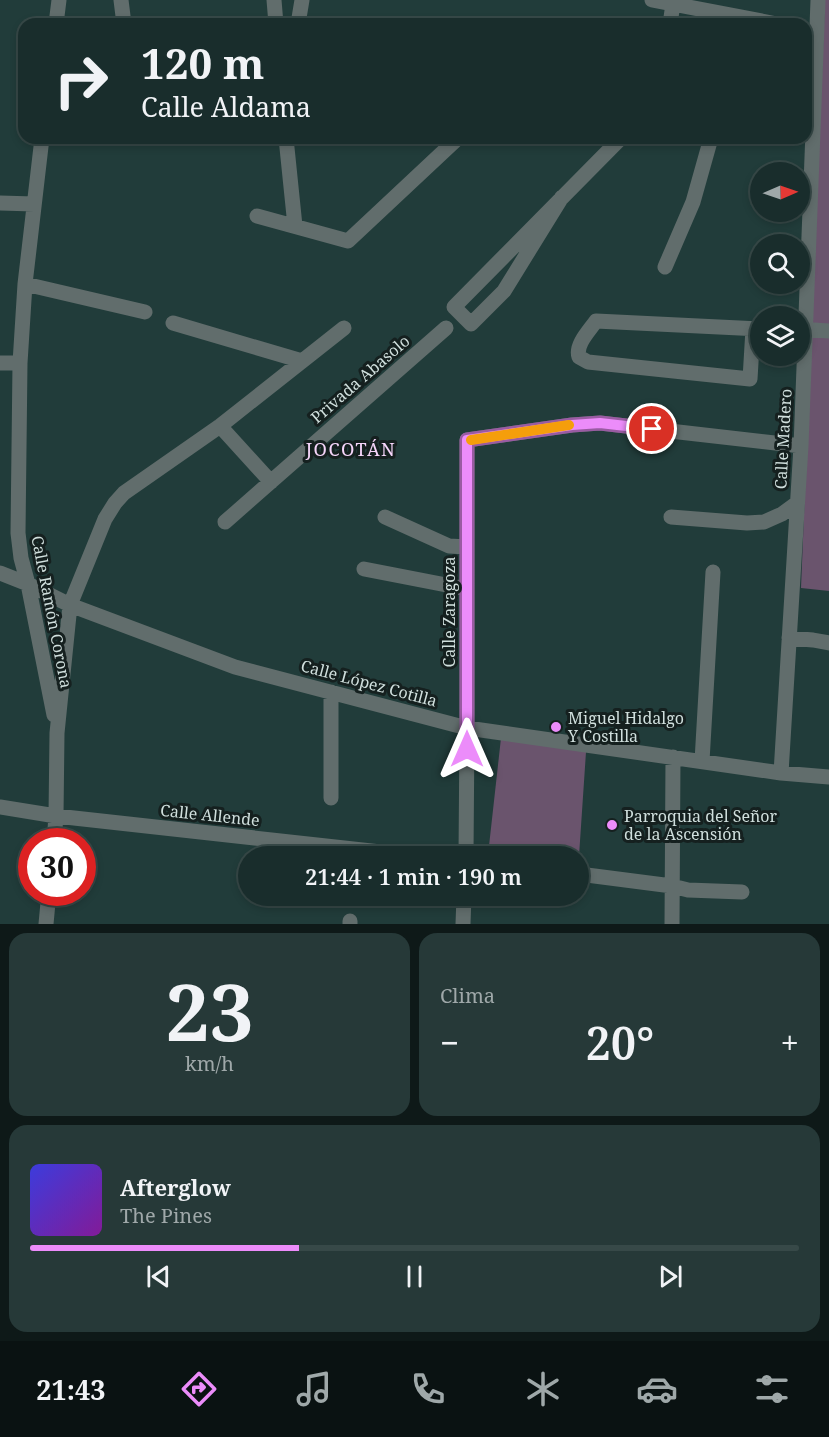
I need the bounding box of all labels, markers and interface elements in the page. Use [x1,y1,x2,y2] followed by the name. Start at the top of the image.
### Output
[141,34,265,91] text: 120 m
[42,42,120,120] icon: right
[141,88,311,125] text: Calle Aldama
[750,162,810,222] north arrow
[750,162,810,366] map controls
[750,234,810,294] button: search
[750,306,810,366] button: layers
[306,330,414,428] street label: Privada Abasolo
[769,388,797,490] street label: Calle Madero
[626,403,677,454] pin
[635,412,668,445] icon: arrive
[305,437,396,461] district label: JOCOTÁN
[26,534,78,690] street label: Calle Ramón Corona
[438,556,460,668] street label: Calle Zaragoza
[298,654,440,712] street label: Calle López Cotilla
[567,707,684,747] place label: Miguel Hidalgo Y Costilla
[435,717,499,781] position arrow
[549,720,563,734] marker: Miguel Hidalgo Y Costilla
[159,799,261,831] street label: Calle Allende
[624,805,778,845] place label: Parroquia del Señor de la Ascensión
[605,818,619,832] marker: Parroquia del Señor de la Ascensión
[18,828,96,906] speed limit sign: 30
[305,861,522,891] text: 21:44 · 1 min · 190 m
[165,958,254,1064] text: 23
[440,982,495,1009] text: Clima
[585,1012,654,1073] text: 20°
[440,1020,459,1065] text: −
[781,1020,799,1065] text: +
[185,1050,234,1077] text: km/h
[120,1172,231,1202] text: Afterglow
[120,1202,212,1229] text: The Pines
[142,1260,175,1293] icon: previous
[398,1260,431,1293] icon: pause
[654,1260,687,1293] icon: next
[178,1368,220,1410] icon: directions
[293,1368,335,1410] icon: music
[407,1368,449,1410] icon: phone
[522,1368,564,1410] icon: climate
[636,1368,678,1410] icon: car
[751,1368,793,1410] icon: filters
[36,1371,106,1408] text: 21:43

